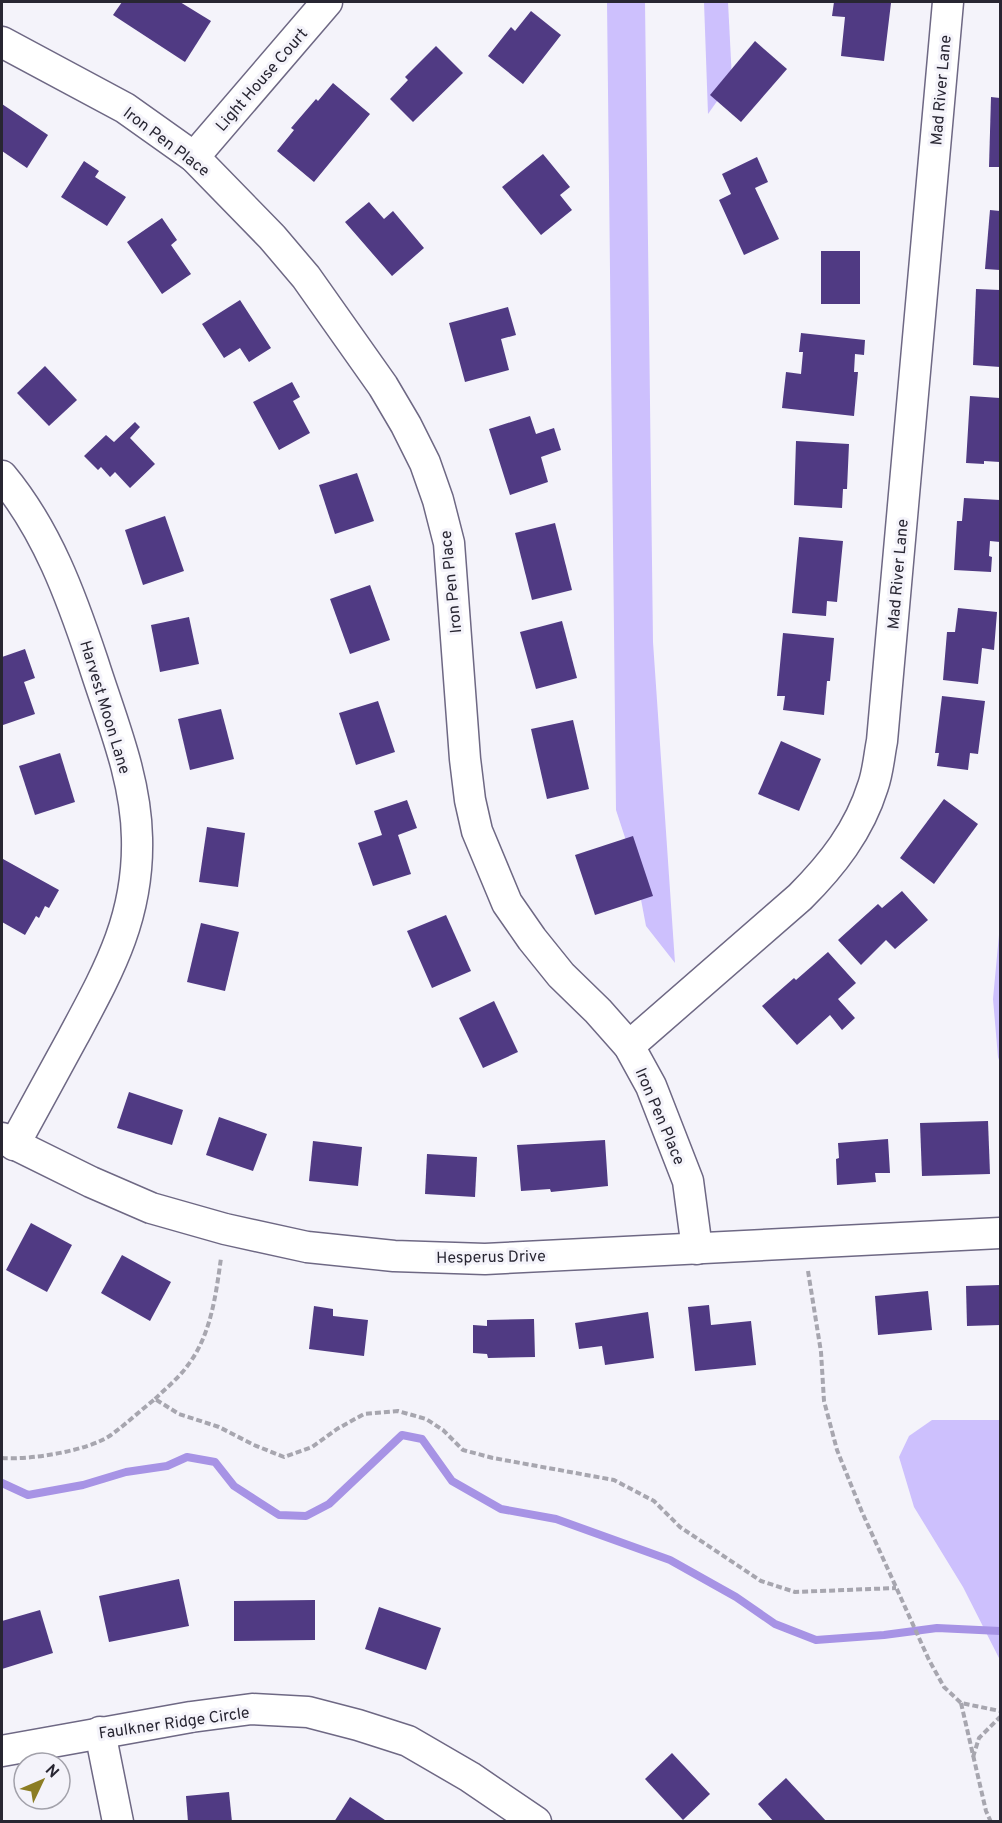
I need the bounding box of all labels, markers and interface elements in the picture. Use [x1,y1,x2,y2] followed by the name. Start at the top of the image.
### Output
[212,25,313,136] street label: Light House Court
[927,34,957,146] street label: Mad River Lane
[119,104,213,182] street label: Iron Pen Place
[884,518,914,630] street label: Mad River Lane
[437,529,467,634] street label: Iron Pen Place
[74,638,134,777] street label: Harvest Moon Lane
[630,1065,689,1168] street label: Iron Pen Place
[436,1247,546,1269] street label: Hesperus Drive
[98,1704,251,1744] street label: Faulkner Ridge Circle
[12,1751,72,1811] north arrow
[40,1761,63,1783] text: N

